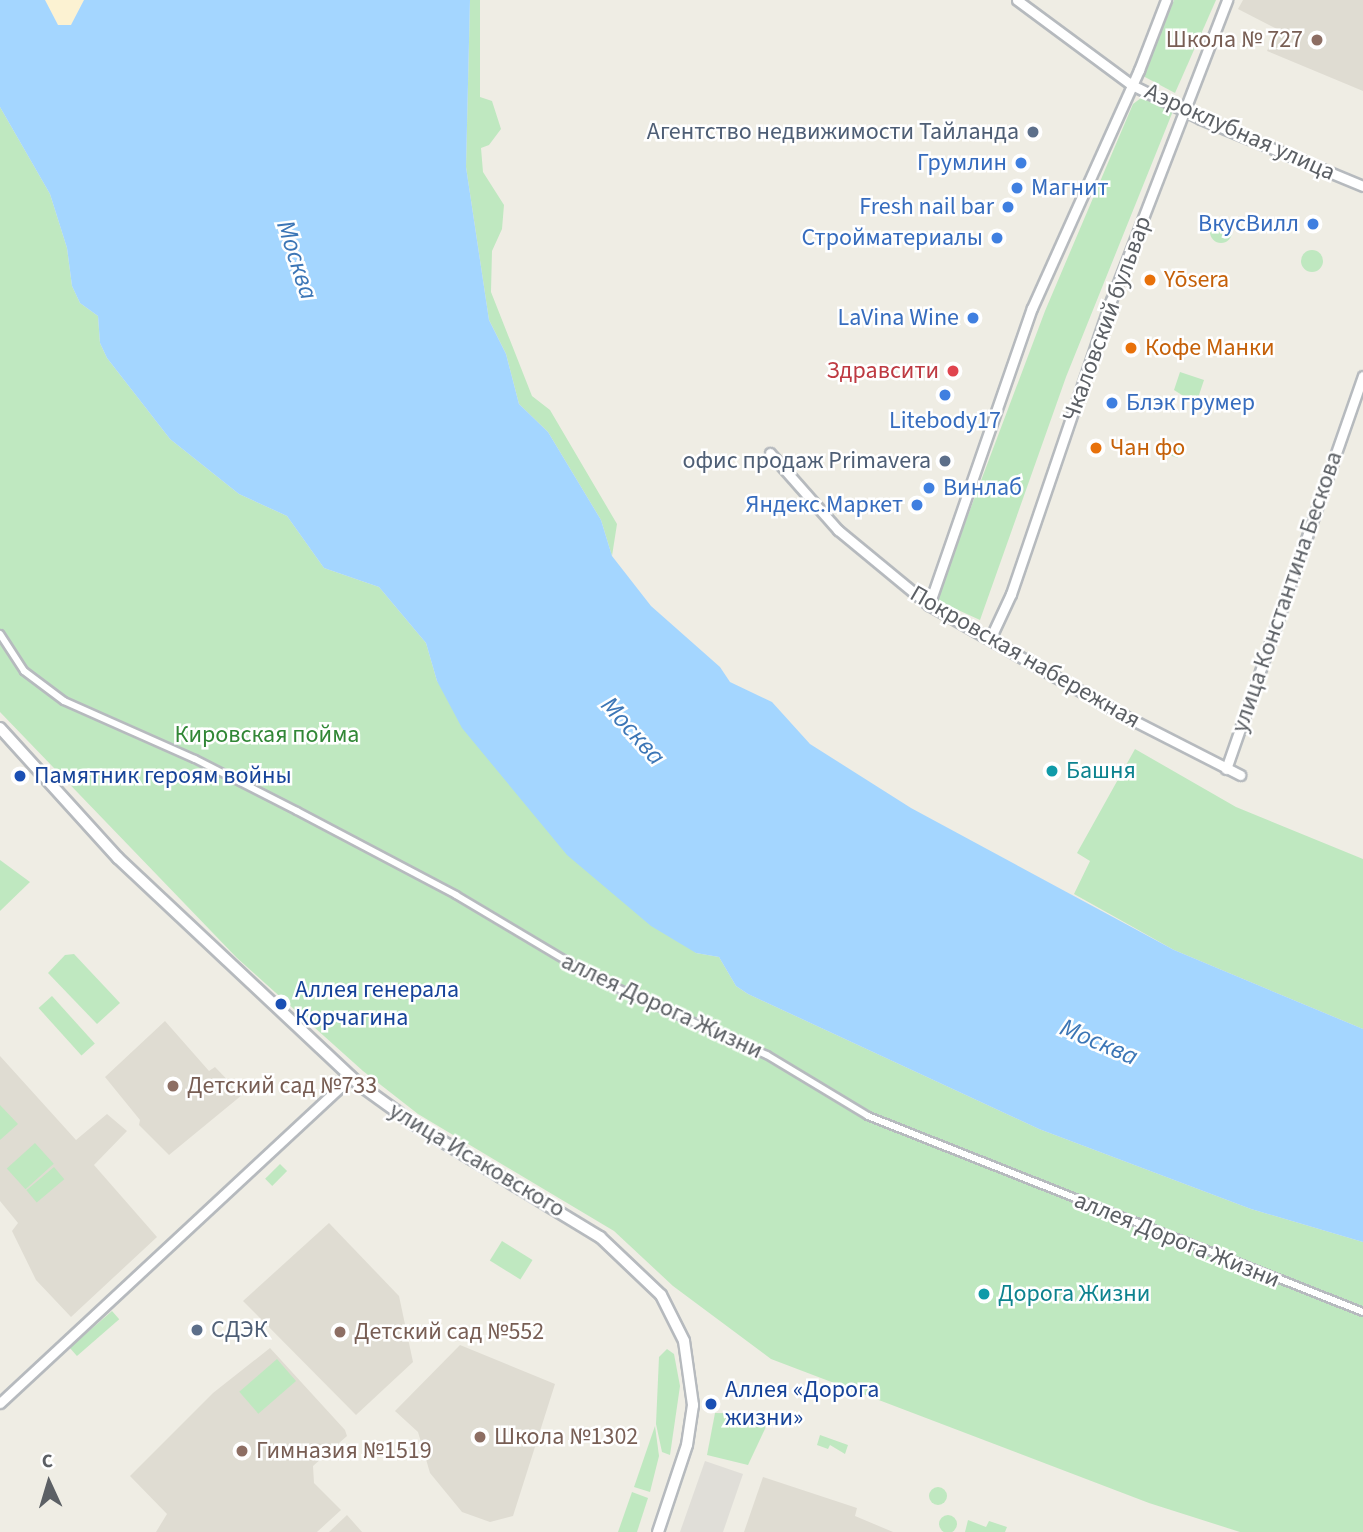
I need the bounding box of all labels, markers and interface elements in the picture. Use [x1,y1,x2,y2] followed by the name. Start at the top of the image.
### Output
[1166,26,1303,54] place label: Школа № 727
[1309,32,1325,48] marker: Школа № 727
[1140,77,1340,187] street label: Аэроклубная улица
[647,118,1019,146] place label: Агентство недвижимости Тайланда
[1025,124,1041,140] marker: Агентство недвижимости Тайланда
[917,149,1007,177] place label: Грумлин
[1013,155,1029,171] marker: Грумлин
[1031,174,1108,202] place label: Магнит
[1009,180,1025,196] marker: Магнит
[859,193,994,221] place label: Fresh nail bar
[1000,199,1016,215] marker: Fresh nail bar
[1198,210,1299,238] place label: ВкусВилл
[1056,212,1158,426] street label: Чкаловский бульвар
[270,216,324,304] water label: Москва
[1305,216,1321,232] marker: ВкусВилл
[802,224,983,252] place label: Стройматериалы
[989,230,1005,246] marker: Стройматериалы
[1164,266,1229,294] place label: Yōsera
[1142,272,1158,288] marker: Yōsera
[838,304,959,332] place label: LaVina Wine
[965,310,981,326] marker: LaVina Wine
[1145,334,1275,362] place label: Кофе Манки
[1123,340,1139,356] marker: Кофе Манки
[826,357,939,385] place label: Здравсити
[945,363,961,379] marker: Здравсити
[937,387,953,403] marker: Litebody17
[1126,389,1255,417] place label: Блэк грумер
[1104,395,1120,411] marker: Блэк грумер
[889,407,1001,435] place label: Litebody17
[1110,434,1185,462] place label: Чан фо
[1088,440,1104,456] marker: Чан фо
[682,447,931,475] place label: офис продаж Primavera
[1225,448,1349,736] street label: улица Константина Бескова
[937,453,953,469] marker: офис продаж Primavera
[943,474,1022,502] place label: Винлаб
[921,480,937,496] marker: Винлаб
[745,491,903,519] place label: Яндекс.Маркет
[909,497,925,513] marker: Яндекс.Маркет
[905,579,1145,735] street label: Покровская набережная
[594,690,672,772] water label: Москва
[175,721,359,749] park label: Кировская пойма
[1066,757,1136,785] place label: Башня
[34,762,292,790] place label: Памятник героям войны
[1044,763,1060,779] marker: Башня
[12,768,28,784] marker: Памятник героям войны
[557,947,767,1065] street label: аллея Дорога Жизни
[295,976,459,1032] place label: Аллея генерала Корчагина
[273,996,289,1012] marker: Аллея генерала Корчагина
[1055,1012,1143,1072] water label: Москва
[187,1072,377,1100] place label: Детский сад №733
[165,1078,181,1094] marker: Детский сад №733
[384,1096,570,1224] street label: улица Исаковского
[1070,1186,1284,1294] street label: аллея Дорога Жизни
[998,1280,1150,1308] place label: Дорога Жизни
[976,1286,992,1302] marker: Дорога Жизни
[211,1316,268,1344] place label: СДЭК
[354,1318,544,1346] place label: Детский сад №552
[189,1322,205,1338] marker: СДЭК
[332,1324,348,1340] marker: Детский сад №552
[725,1376,879,1432] place label: Аллея «Дорога жизни»
[703,1396,719,1412] marker: Аллея «Дорога жизни»
[494,1423,638,1451] place label: Школа №1302
[472,1429,488,1445] marker: Школа №1302
[256,1437,432,1465] place label: Гимназия №1519
[234,1443,250,1459] marker: Гимназия №1519
[14,1448,84,1518] north arrow
[41,1448,54,1475] text: С

